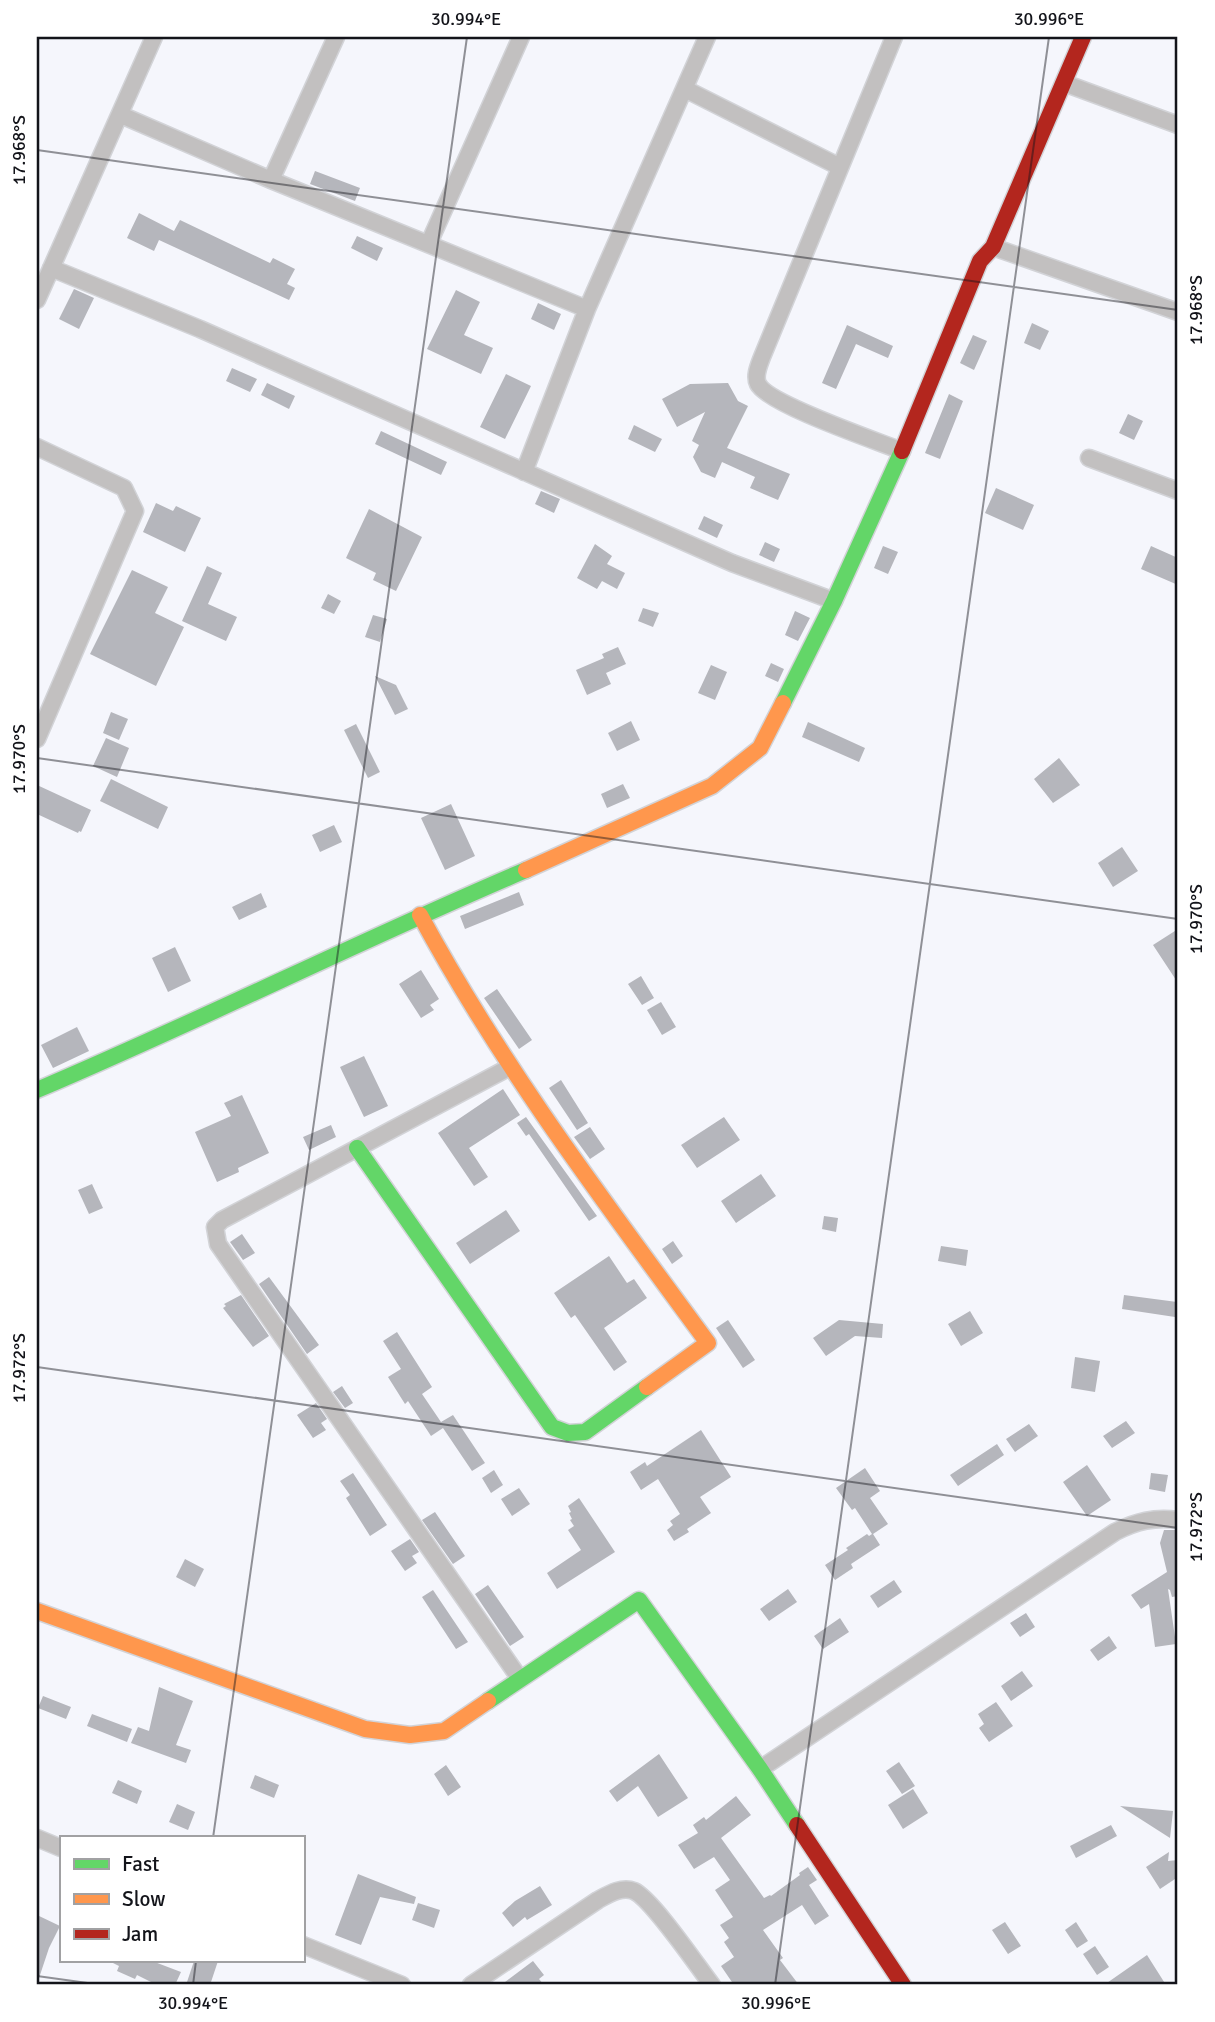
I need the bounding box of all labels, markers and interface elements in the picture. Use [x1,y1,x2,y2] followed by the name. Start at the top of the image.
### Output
[431,8,501,30] text: 30.994°E
[1014,8,1084,30] text: 30.996°E
[8,115,30,185] text: 17.968°S
[1185,275,1207,345] text: 17.968°S
[8,724,30,794] text: 17.970°S
[1185,884,1207,954] text: 17.970°S
[8,1333,30,1403] text: 17.972°S
[1185,1492,1207,1562] text: 17.972°S
[60,1836,304,1962] legend
[122,1851,159,1877] text: Fast
[122,1886,166,1912] text: Slow
[122,1921,158,1947] text: Jam
[158,1992,228,2014] text: 30.994°E
[741,1992,811,2014] text: 30.996°E

